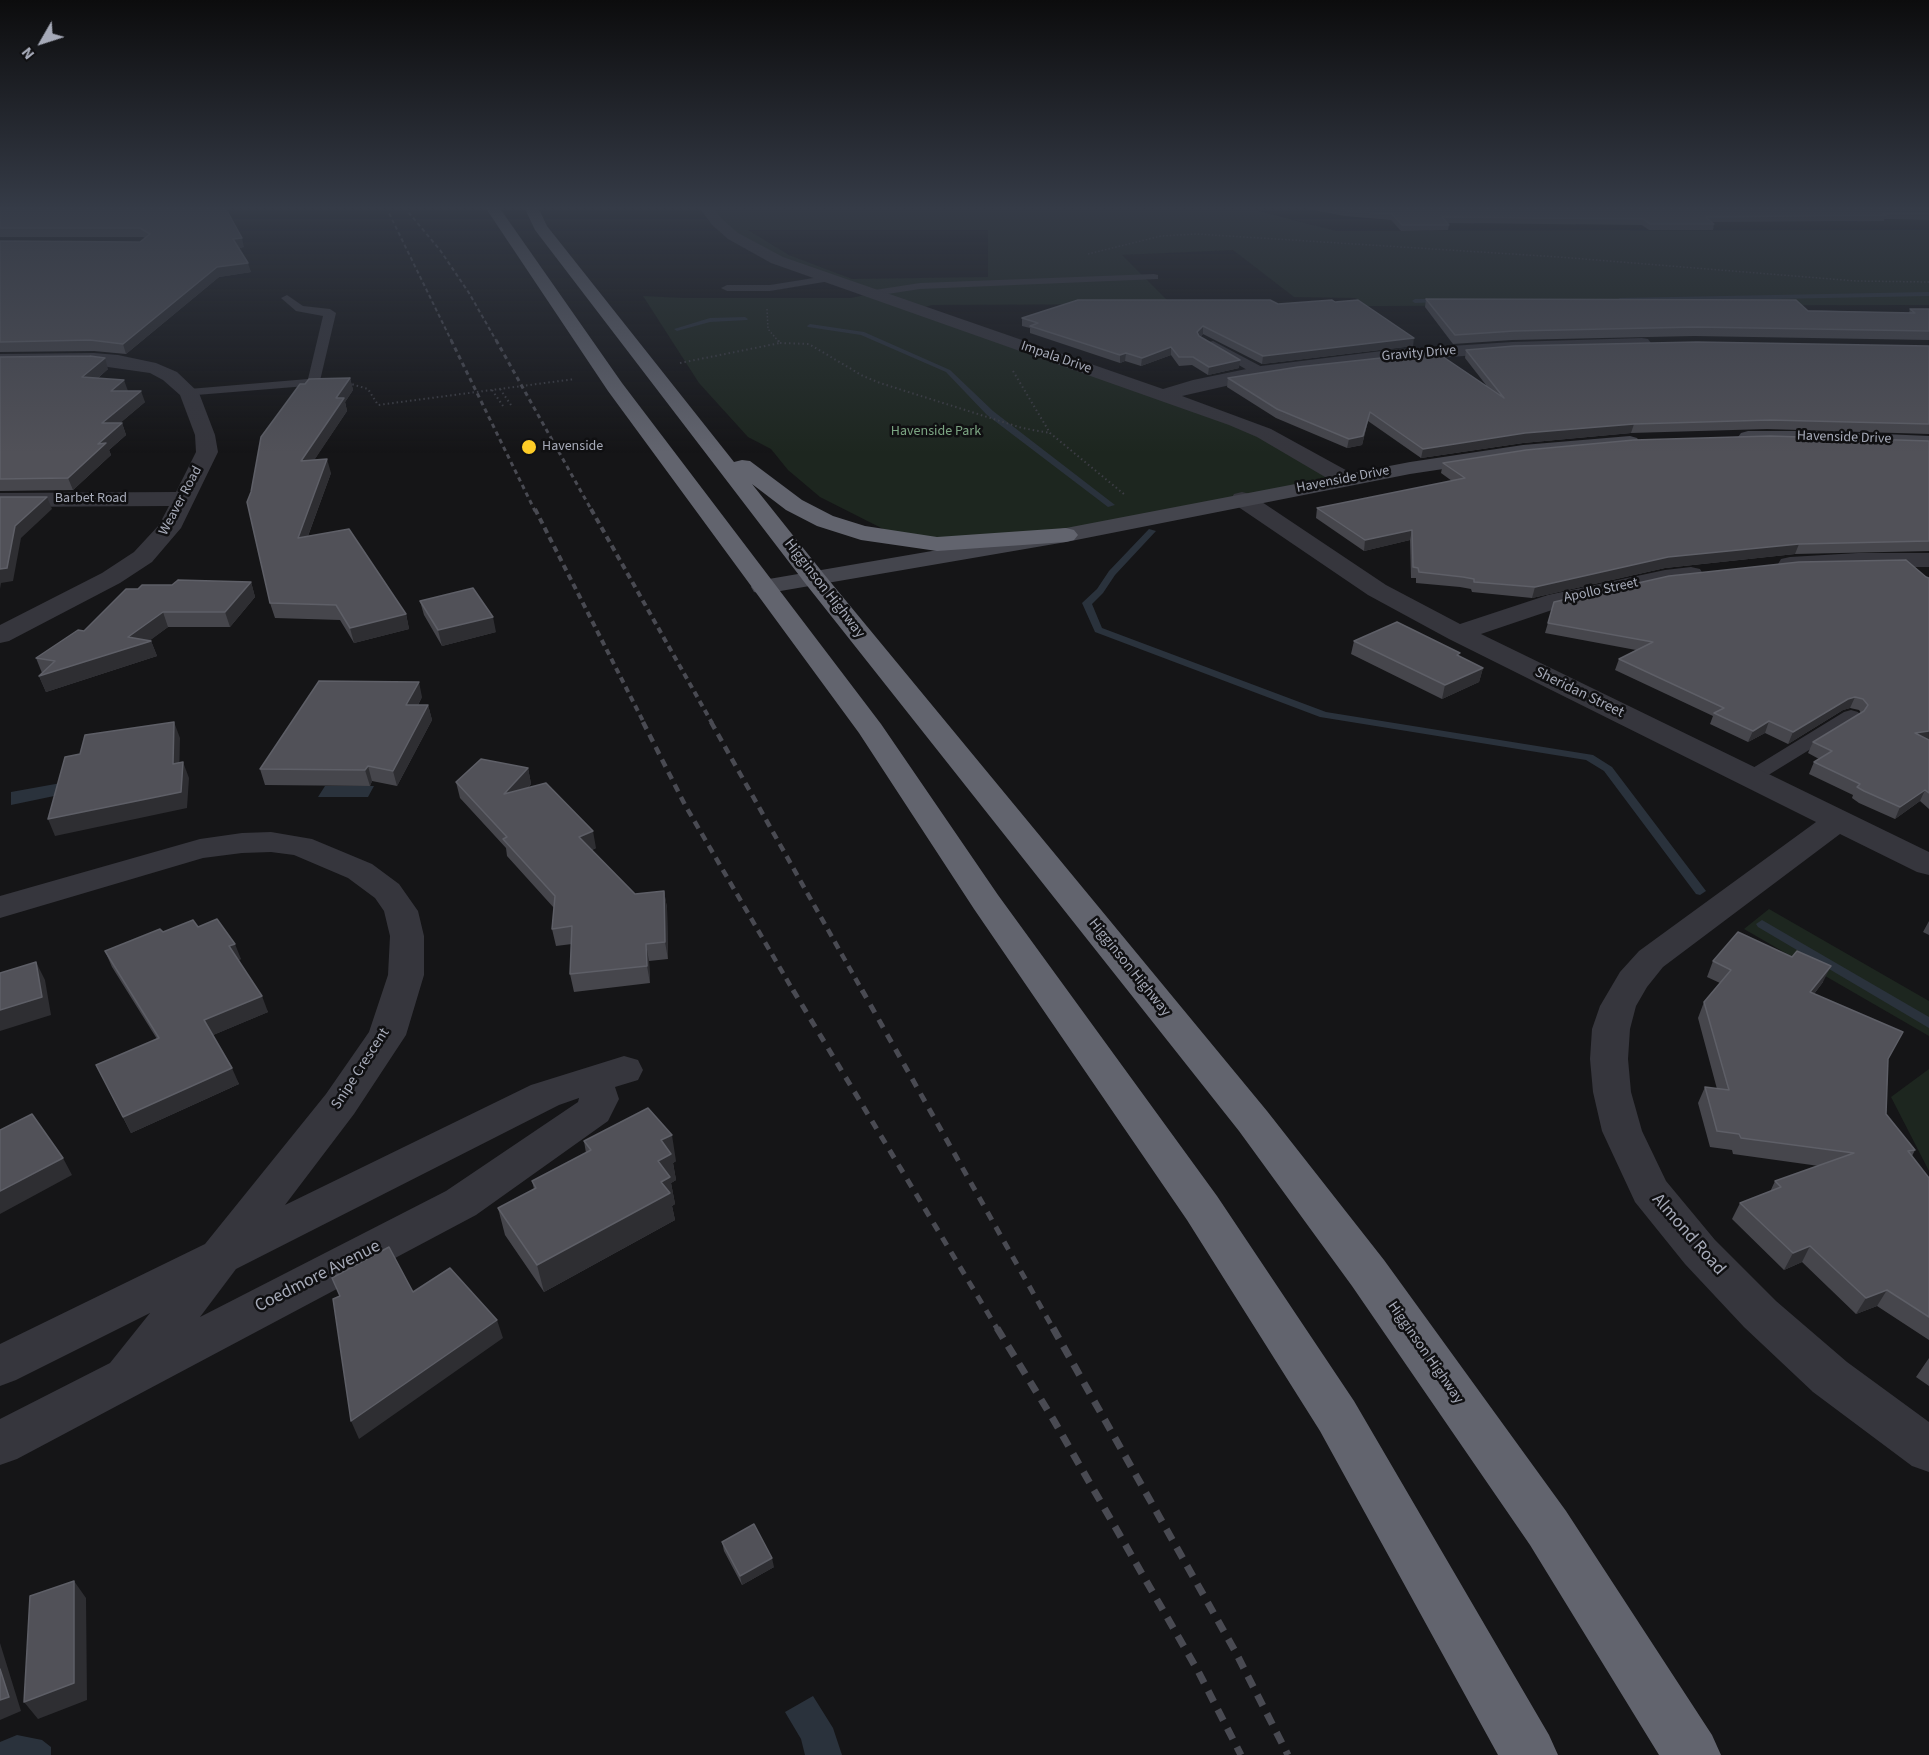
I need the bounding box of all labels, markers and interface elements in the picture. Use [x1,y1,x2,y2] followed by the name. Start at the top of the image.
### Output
[12,12,72,72] north arrow
[16,42,40,64] text: N
[1018,338,1094,378] street label: Impala Drive
[1381,342,1457,366] street label: Gravity Drive
[891,424,981,440] park label: Havenside Park
[1797,428,1891,448] street label: Havenside Drive
[520,438,538,456] marker: Havenside
[542,439,603,455] place label: Havenside
[1295,463,1391,497] street label: Havenside Drive
[156,464,206,538] street label: Weaver Road
[55,491,127,507] street label: Barbet Road
[780,536,868,642] street label: Higginson Highway
[1562,575,1640,607] street label: Apollo Street
[1531,664,1627,722] street label: Sheridan Street
[1084,916,1174,1020] street label: Higginson Highway
[328,1025,394,1113] street label: Snipe Crescent
[1647,1190,1729,1280] street label: Almond Road
[252,1236,384,1318] street label: Coedmore Avenue
[1383,1298,1467,1408] street label: Higginson Highway

